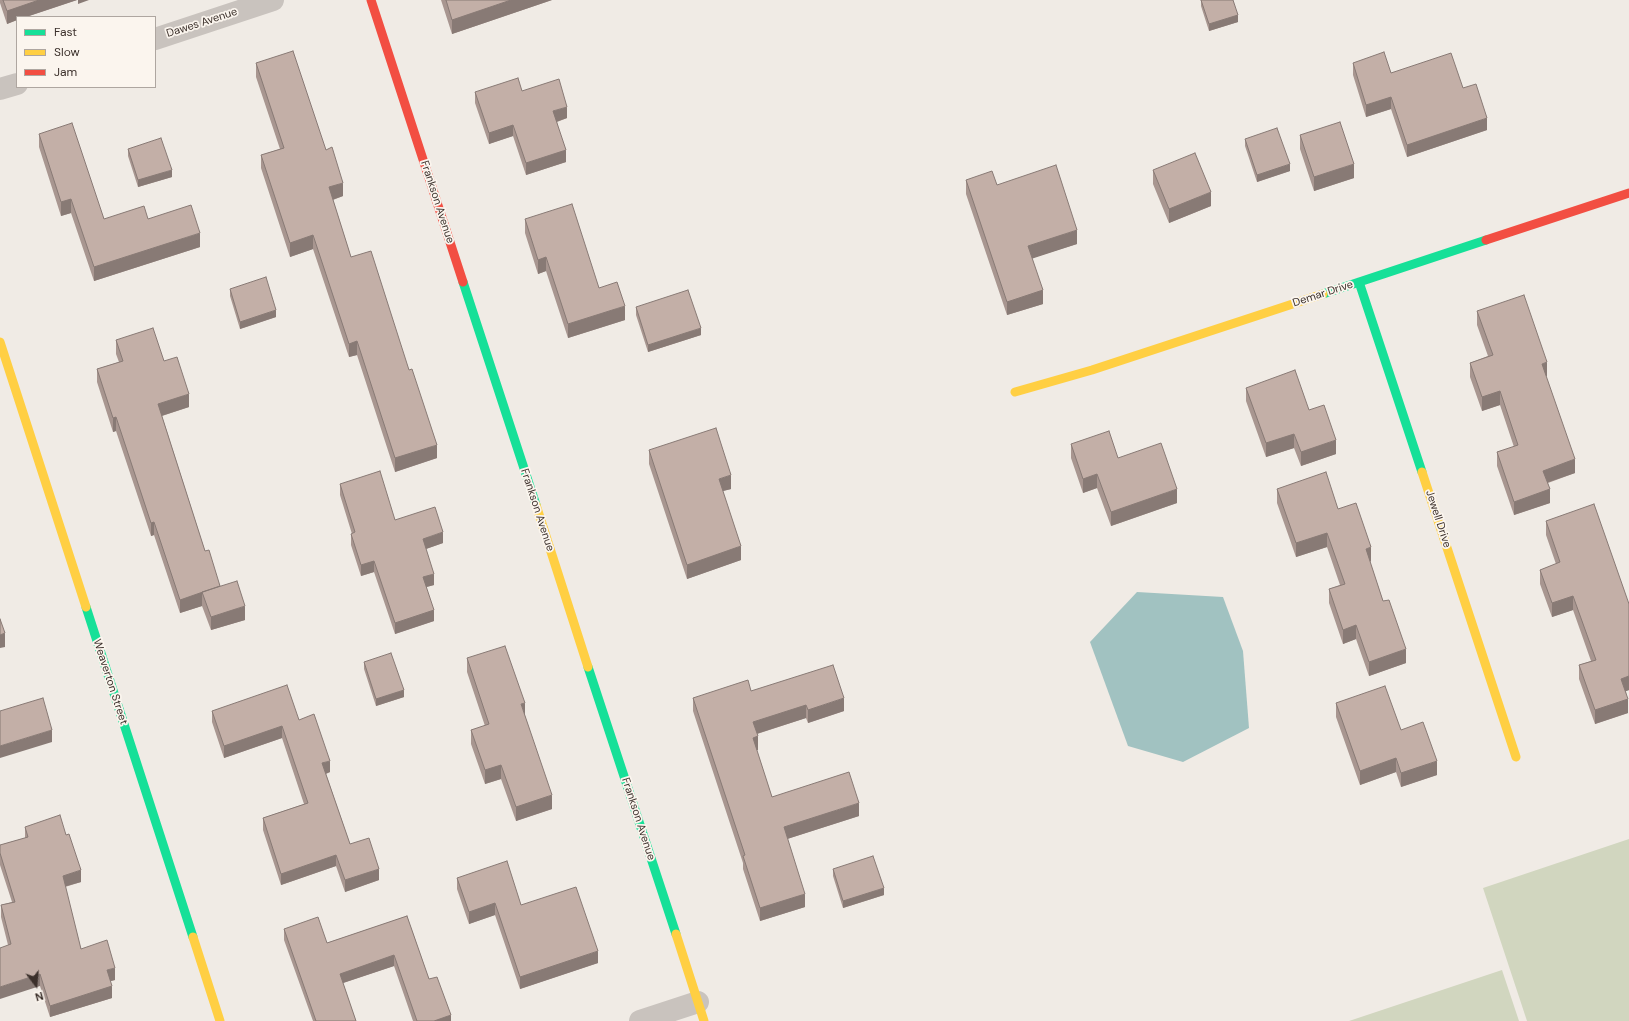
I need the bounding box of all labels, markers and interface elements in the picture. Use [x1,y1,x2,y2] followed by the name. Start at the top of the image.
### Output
[165,5,239,41] street label: Dawes Avenue
[16,16,156,88] legend
[54,24,77,40] text: Fast
[54,44,80,60] text: Slow
[54,64,77,80] text: Jam
[417,159,457,245] street label: Frankson Avenue
[1291,278,1355,310] street label: Demar Drive
[517,467,557,553] street label: Frankson Avenue
[1422,488,1454,550] street label: Jewell Drive
[90,638,130,726] street label: Weaverton Street
[618,776,658,862] street label: Frankson Avenue
[16,965,56,1005] north arrow
[34,989,45,1004] text: N

